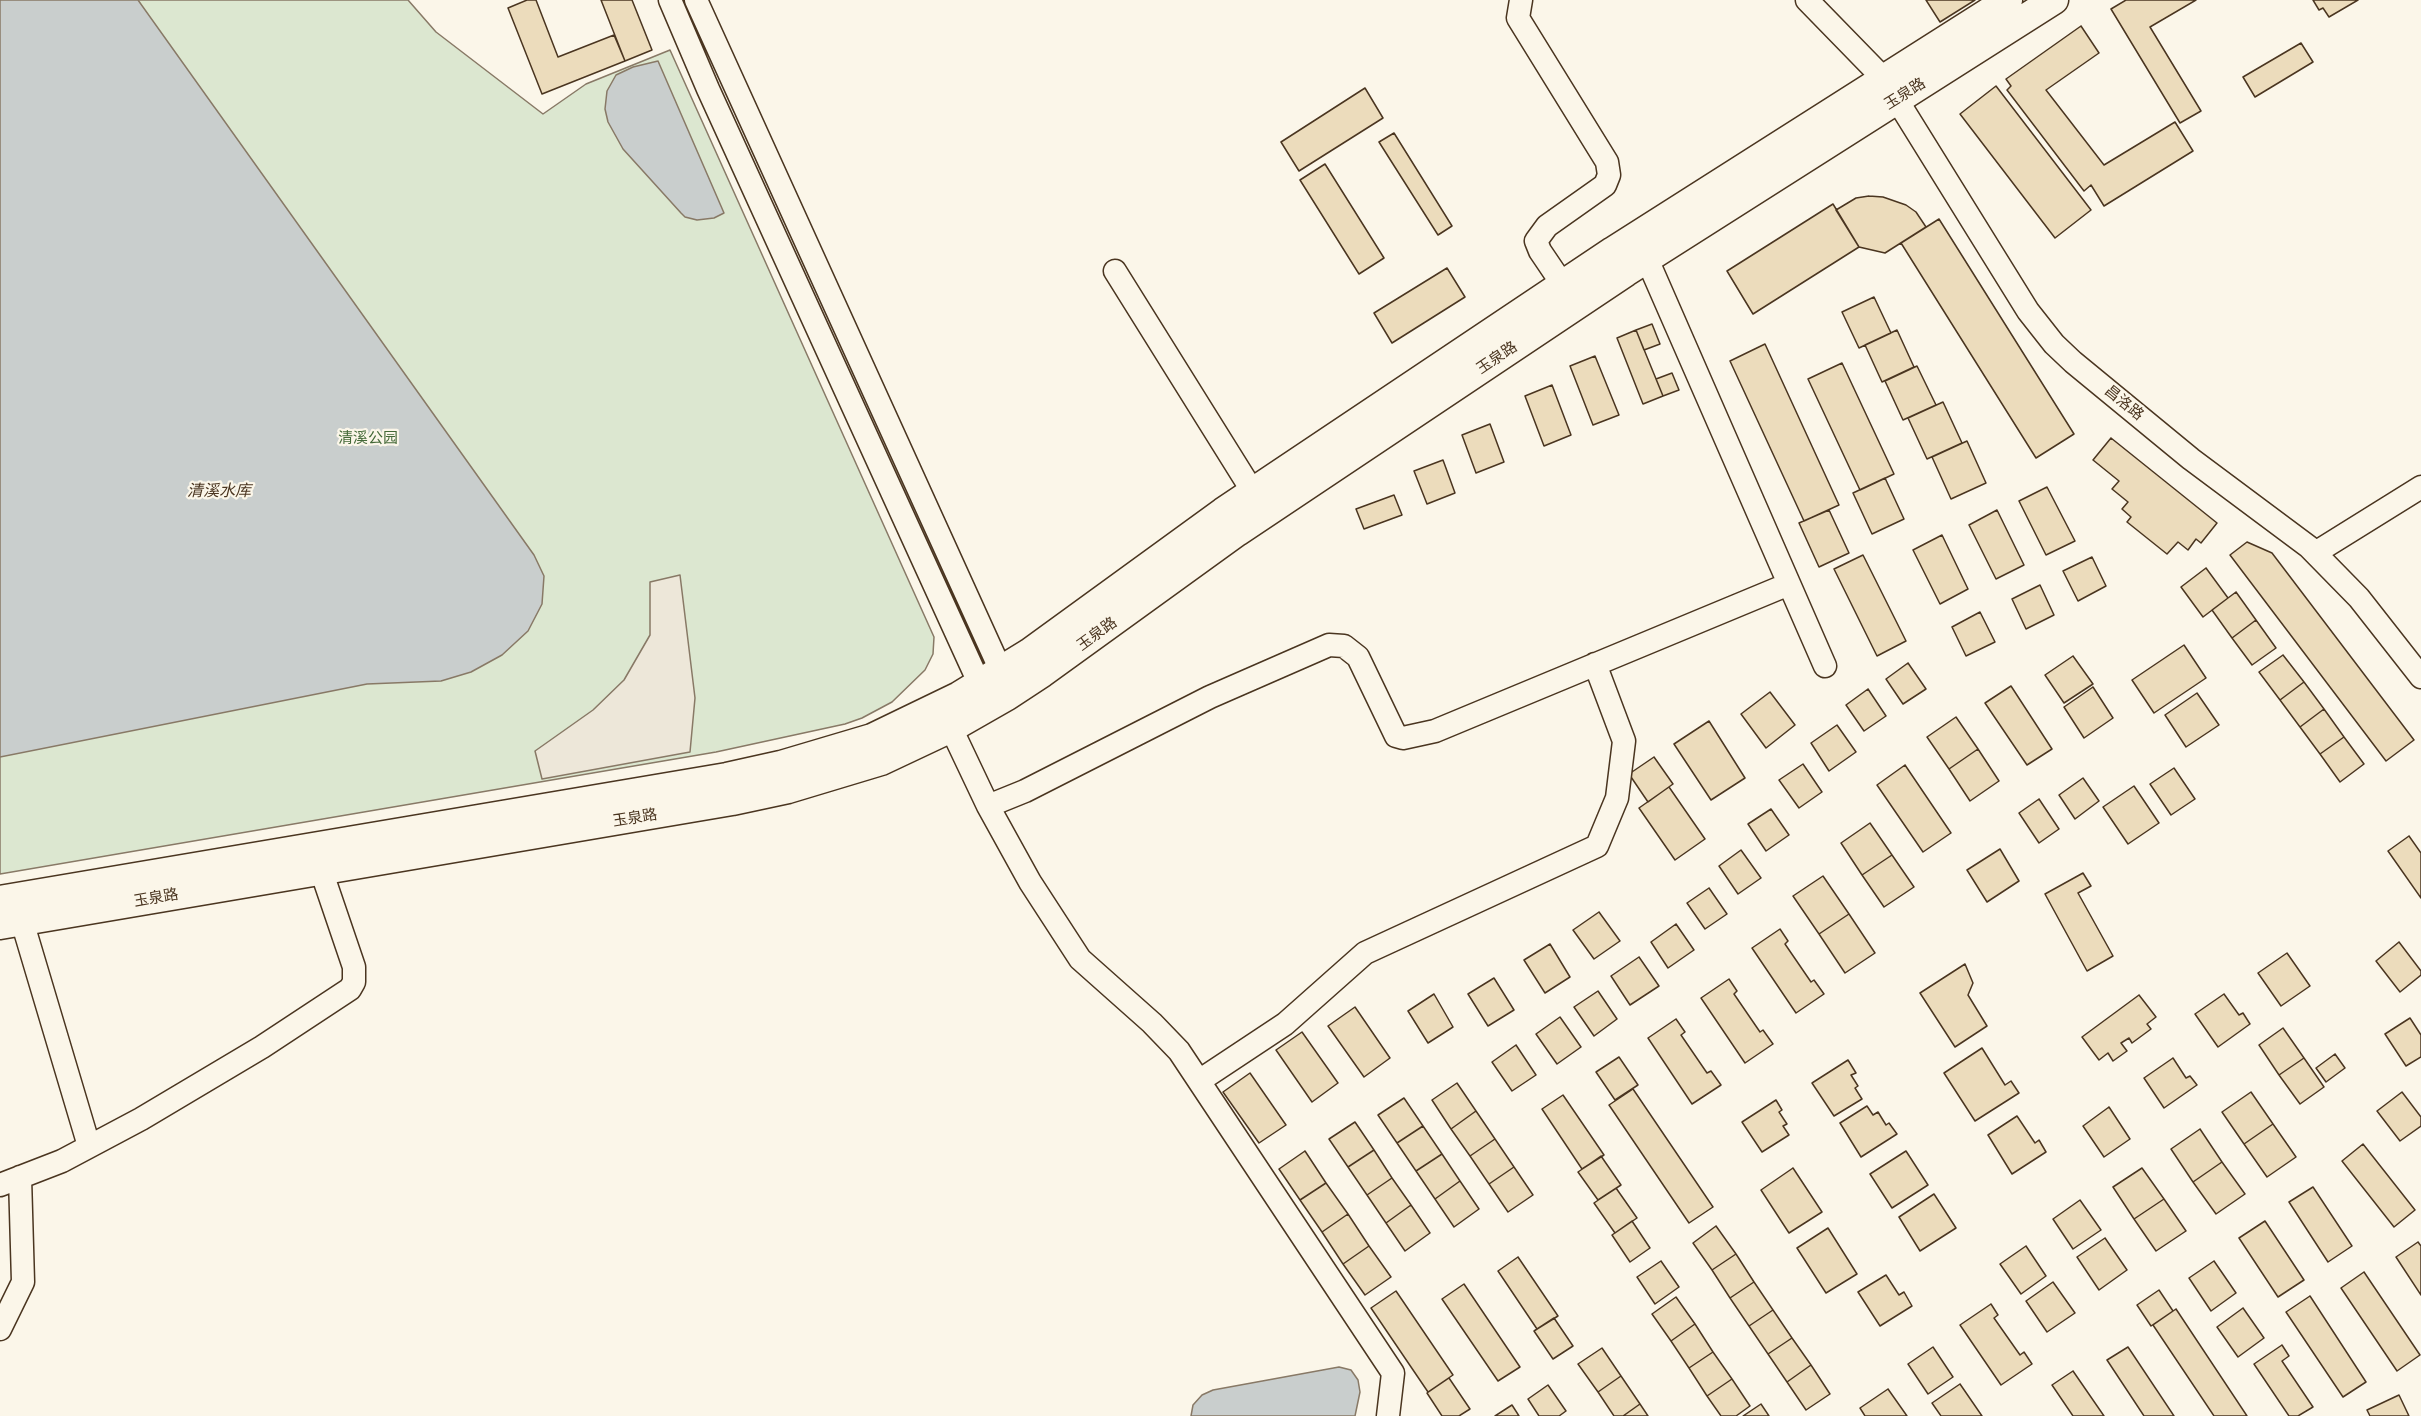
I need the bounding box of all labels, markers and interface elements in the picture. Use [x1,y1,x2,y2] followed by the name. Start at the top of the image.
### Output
[1881,74,1929,114] street label: 玉泉路
[1473,338,1521,378] street label: 玉泉路
[2101,382,2147,424] street label: 昌洛路
[338,429,398,447] park label: 清溪公园
[187,481,251,501] water label: 清溪水库
[1074,613,1120,655] street label: 玉泉路
[611,806,659,830] street label: 玉泉路
[132,885,180,911] street label: 玉泉路

